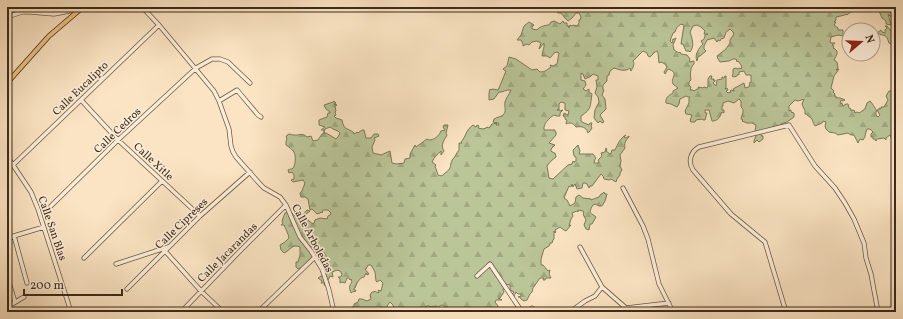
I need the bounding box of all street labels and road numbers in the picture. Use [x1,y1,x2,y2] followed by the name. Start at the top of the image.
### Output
[50,58,112,120] street label: Calle Eucalipto
[91,104,145,157] street label: Calle Cedros
[130,140,176,185] street label: Calle Xitle
[34,194,70,263] street label: Calle San Blas
[152,195,212,253] street label: Calle Cipreses
[287,202,336,276] street label: Calle Arboledas
[195,220,262,286] street label: Calle Jacarandas

